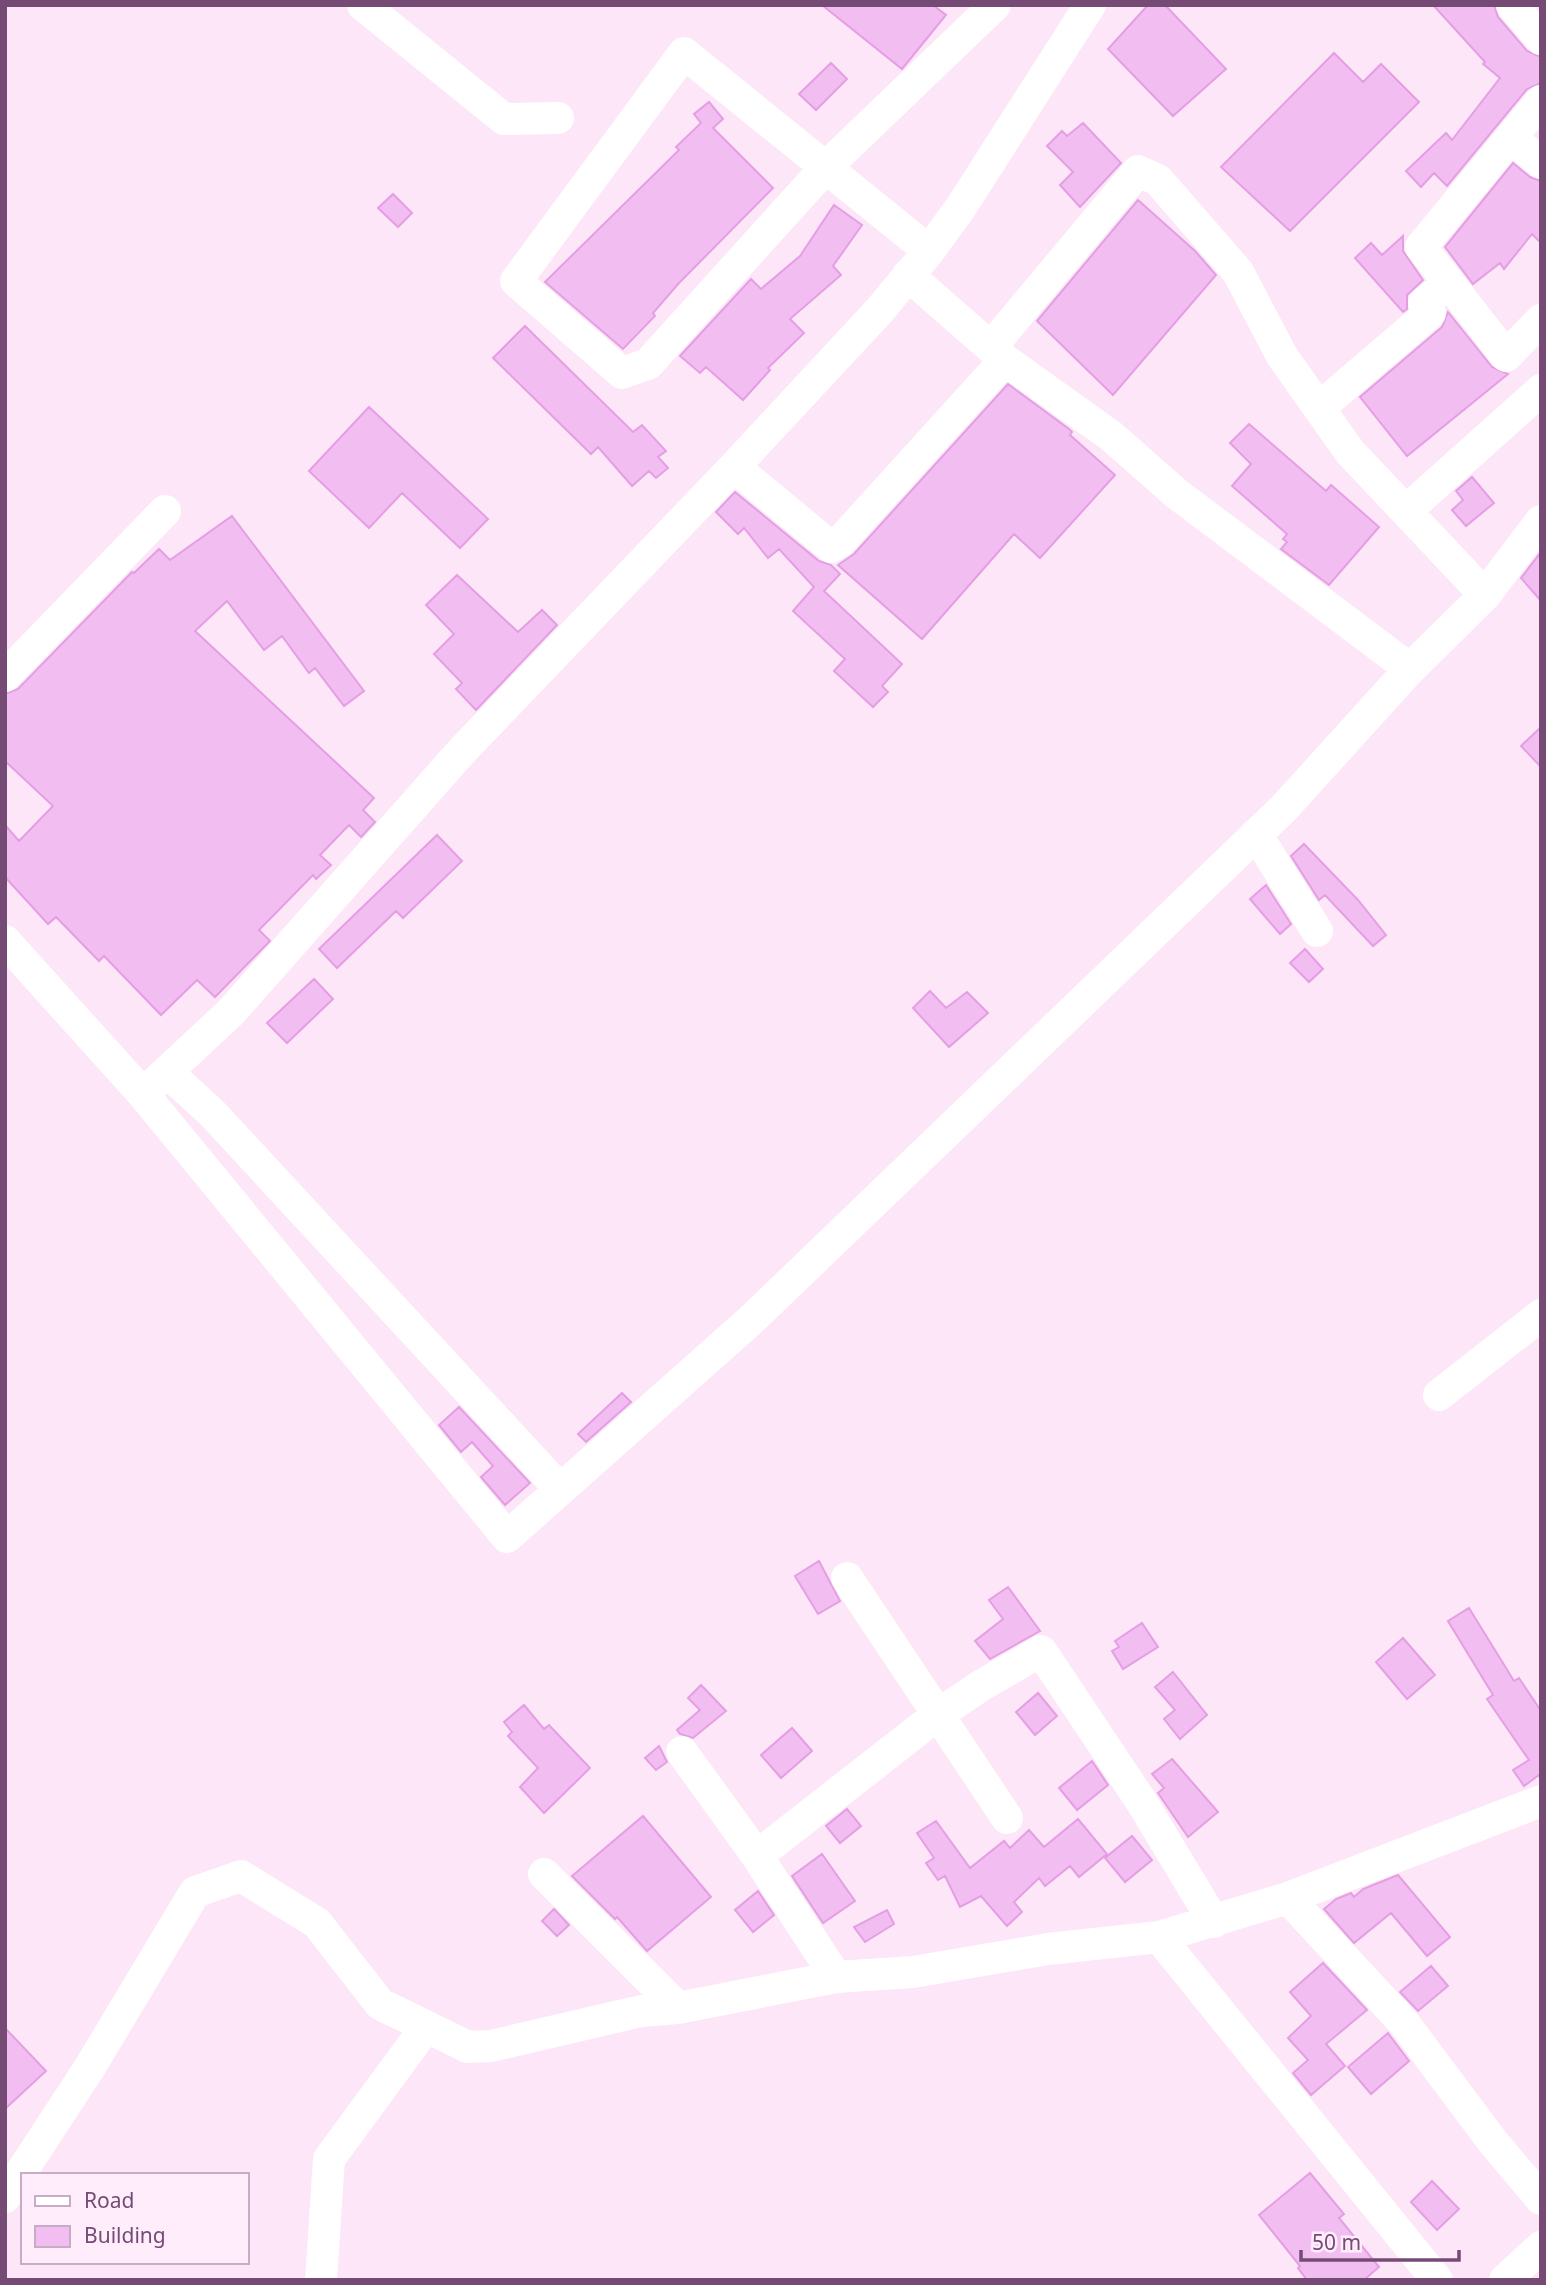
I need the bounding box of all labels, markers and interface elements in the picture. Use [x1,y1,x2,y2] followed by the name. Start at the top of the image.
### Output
[21,2173,248,2264] legend
[84,2186,134,2214] text: Road
[1301,2218,1458,2262] scale bar
[84,2221,166,2249] text: Building
[1312,2228,1361,2256] text: 50 m

